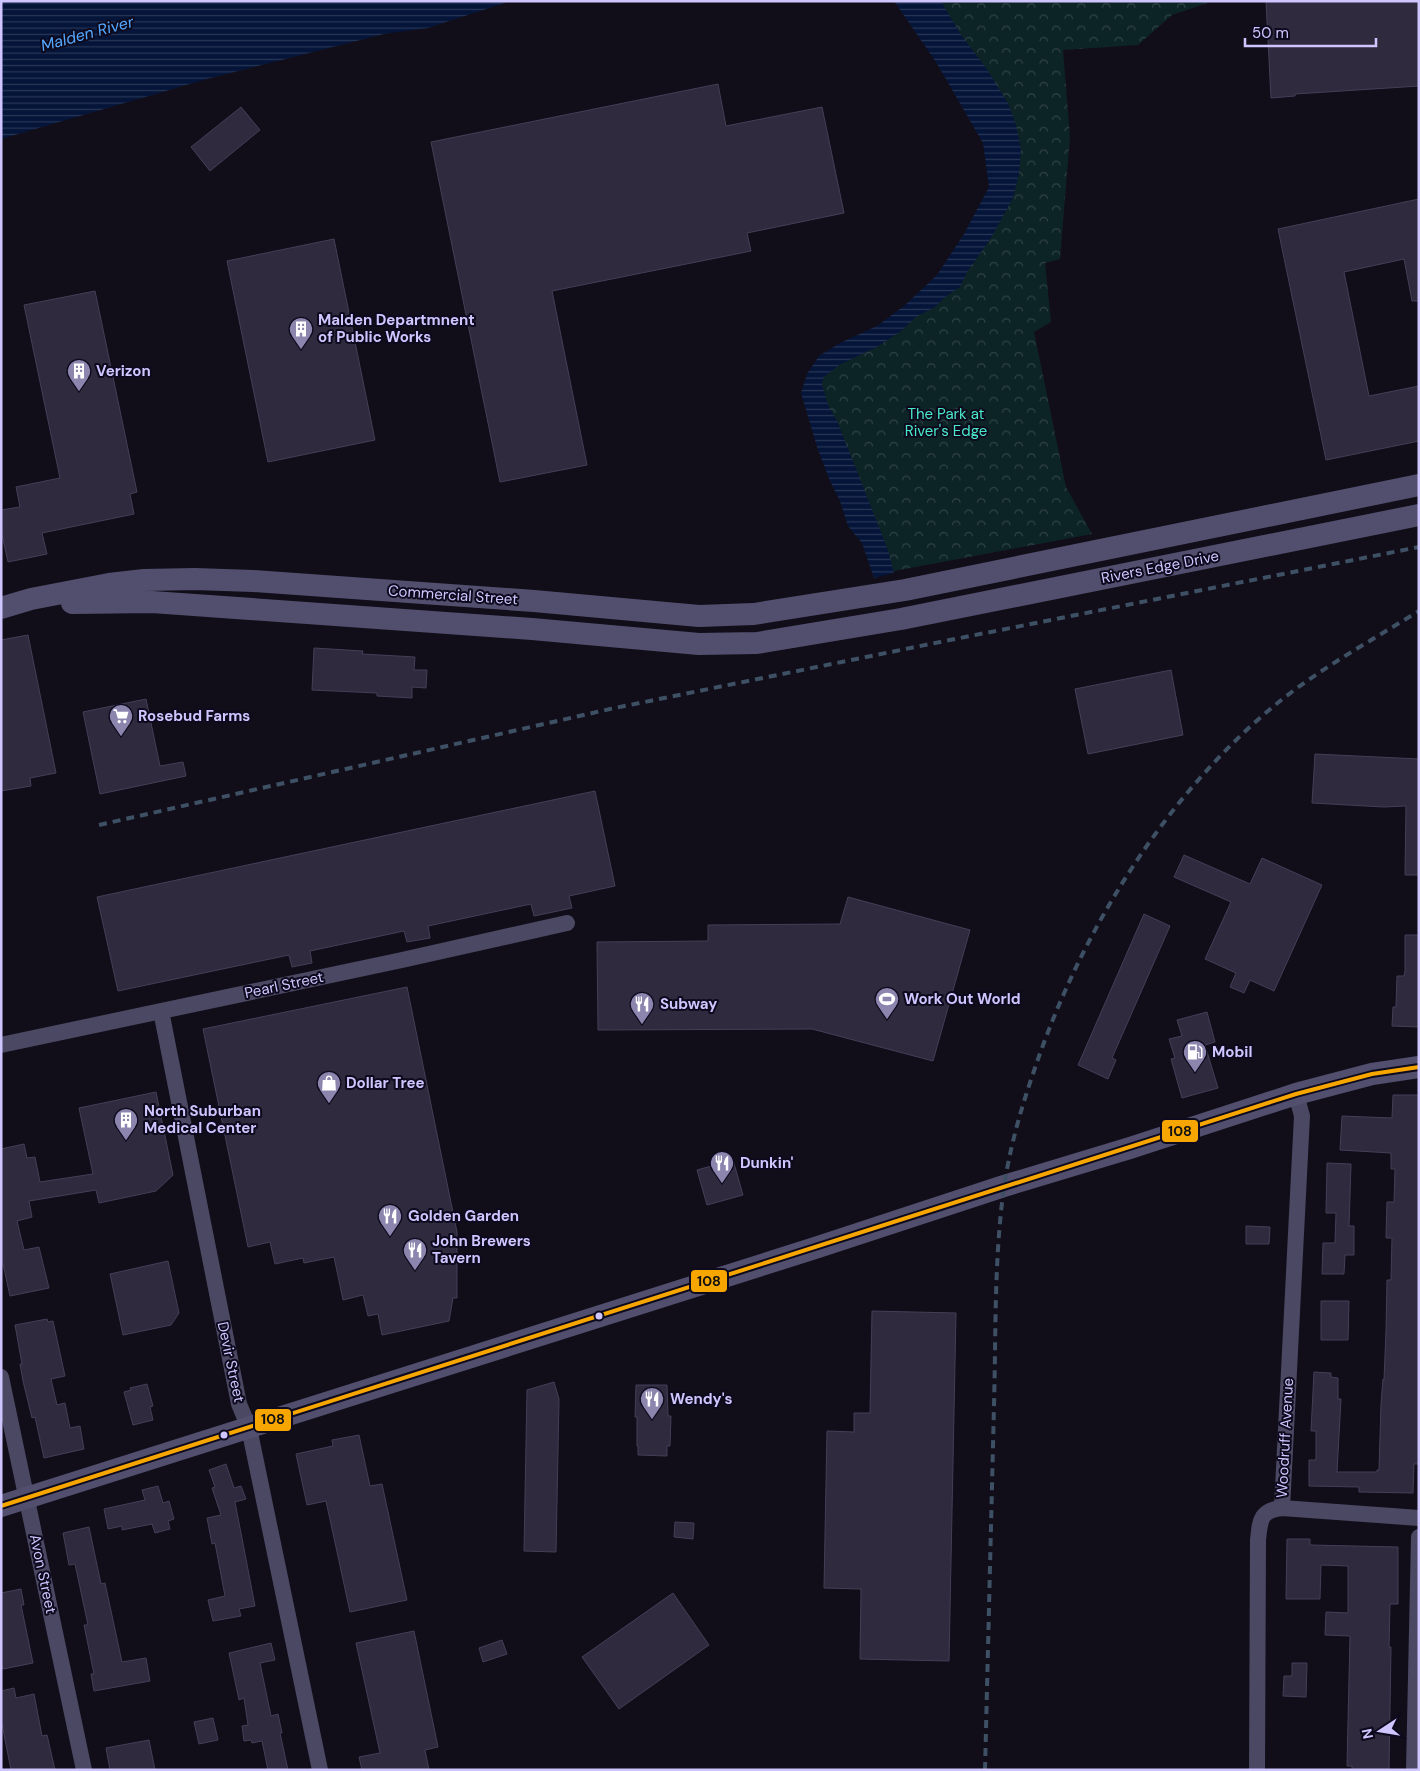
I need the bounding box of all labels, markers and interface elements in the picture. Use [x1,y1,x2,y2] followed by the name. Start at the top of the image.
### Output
[38,11,137,56] water label: Malden River
[1245,15,1376,47] scale bar
[1252,23,1289,43] text: 50 m
[318,310,475,347] place label: Malden Departmnent of Public Works
[288,316,314,350] building icon: Malden Departmnent of Public Works
[66,358,92,392] building icon: Verizon
[96,361,151,381] place label: Verizon
[905,404,987,441] park label: The Park at River's Edge
[1099,546,1221,588] street label: Rivers Edge Drive
[387,580,519,610] street label: Commercial Street
[108,703,134,737] supermarket icon: Rosebud Farms
[138,706,250,726] place label: Rosebud Farms
[243,967,325,1003] street label: Pearl Street
[874,986,900,1020] sports icon: Work Out World
[904,989,1021,1009] place label: Work Out World
[629,991,655,1025] restaurant icon: Subway
[660,994,717,1014] place label: Subway
[1182,1039,1208,1073] fuel station icon: Mobil
[1212,1042,1252,1062] place label: Mobil
[316,1070,342,1104] shop icon: Dollar Tree
[346,1073,425,1093] place label: Dollar Tree
[144,1101,261,1138] place label: North Suburban Medical Center
[113,1107,139,1141] building icon: North Suburban Medical Center
[1161,1119,1199,1143] line badge: 108
[1168,1122,1192,1140] text: 108
[709,1150,735,1184] restaurant icon: Dunkin'
[740,1153,793,1173] place label: Dunkin'
[377,1203,403,1237] restaurant icon: Golden Garden
[408,1206,519,1226] place label: Golden Garden
[432,1231,531,1268] place label: John Brewers Tavern
[402,1237,428,1271] restaurant icon: John Brewers Tavern
[690,1269,728,1293] line badge: 108
[697,1272,721,1290] text: 108
[594,1311,604,1321] unlabelled marker
[213,1320,249,1404] street label: Devir Street
[1272,1377,1298,1499] street label: Woodruff Avenue
[639,1386,665,1420] restaurant icon: Wendy's
[670,1389,733,1409] place label: Wendy's
[254,1408,292,1432] line badge: 108
[261,1410,285,1428] text: 108
[219,1430,229,1440] unlabelled marker
[25,1532,61,1616] street label: Avon Street
[1355,1706,1405,1756] north arrow
[1357,1727,1377,1741] text: N

